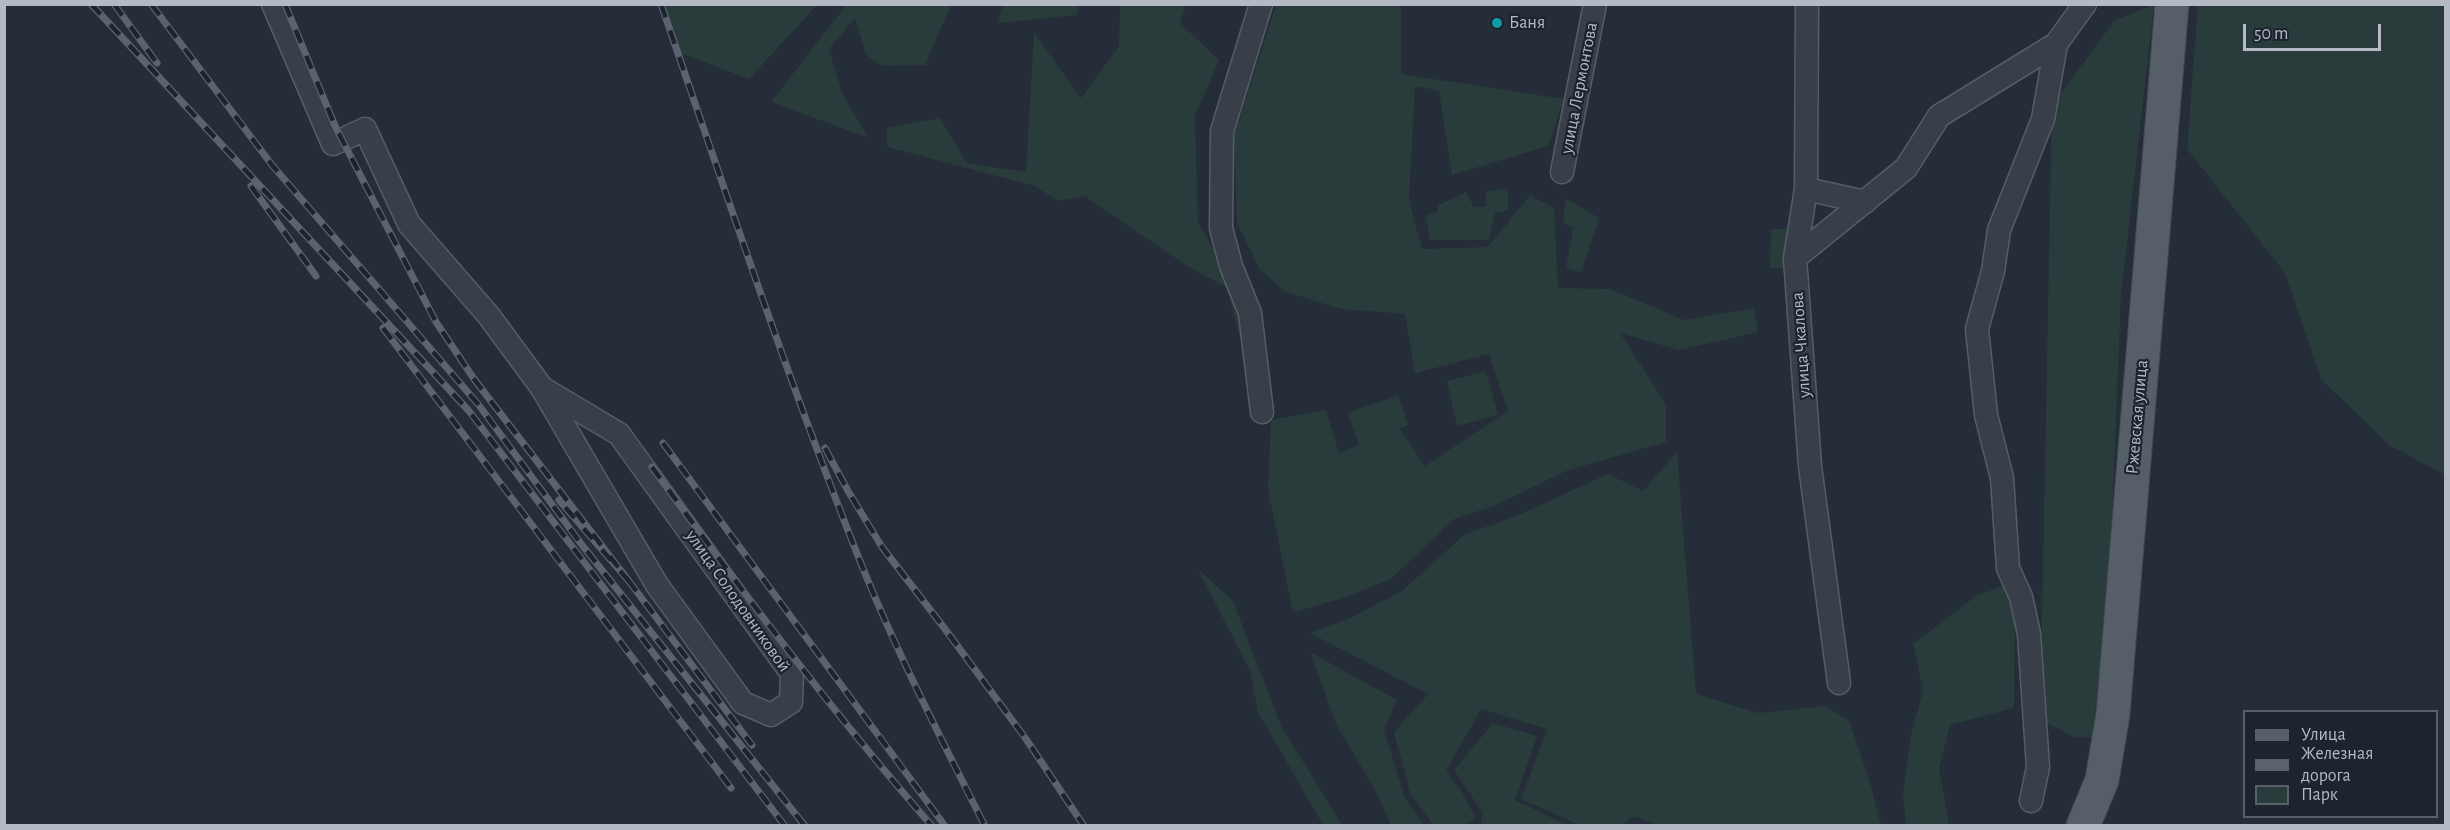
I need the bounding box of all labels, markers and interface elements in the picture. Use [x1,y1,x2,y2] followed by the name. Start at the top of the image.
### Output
[1509,12,1545,34] place label: Баня
[2246,12,2384,50] scale bar
[1490,16,1504,30] marker: Баня
[1556,20,1602,156] street label: улица Лермонтова
[2254,25,2288,43] text: 50 m
[1787,291,1815,399] street label: улица Чкалова
[2121,359,2153,475] street label: Ржевская улица
[681,526,795,676] street label: улица Солодовниковой
[2243,710,2438,818] legend
[2301,726,2346,744] text: Улица
[2301,745,2373,785] text: Железная дорога
[2301,786,2338,804] text: Парк

